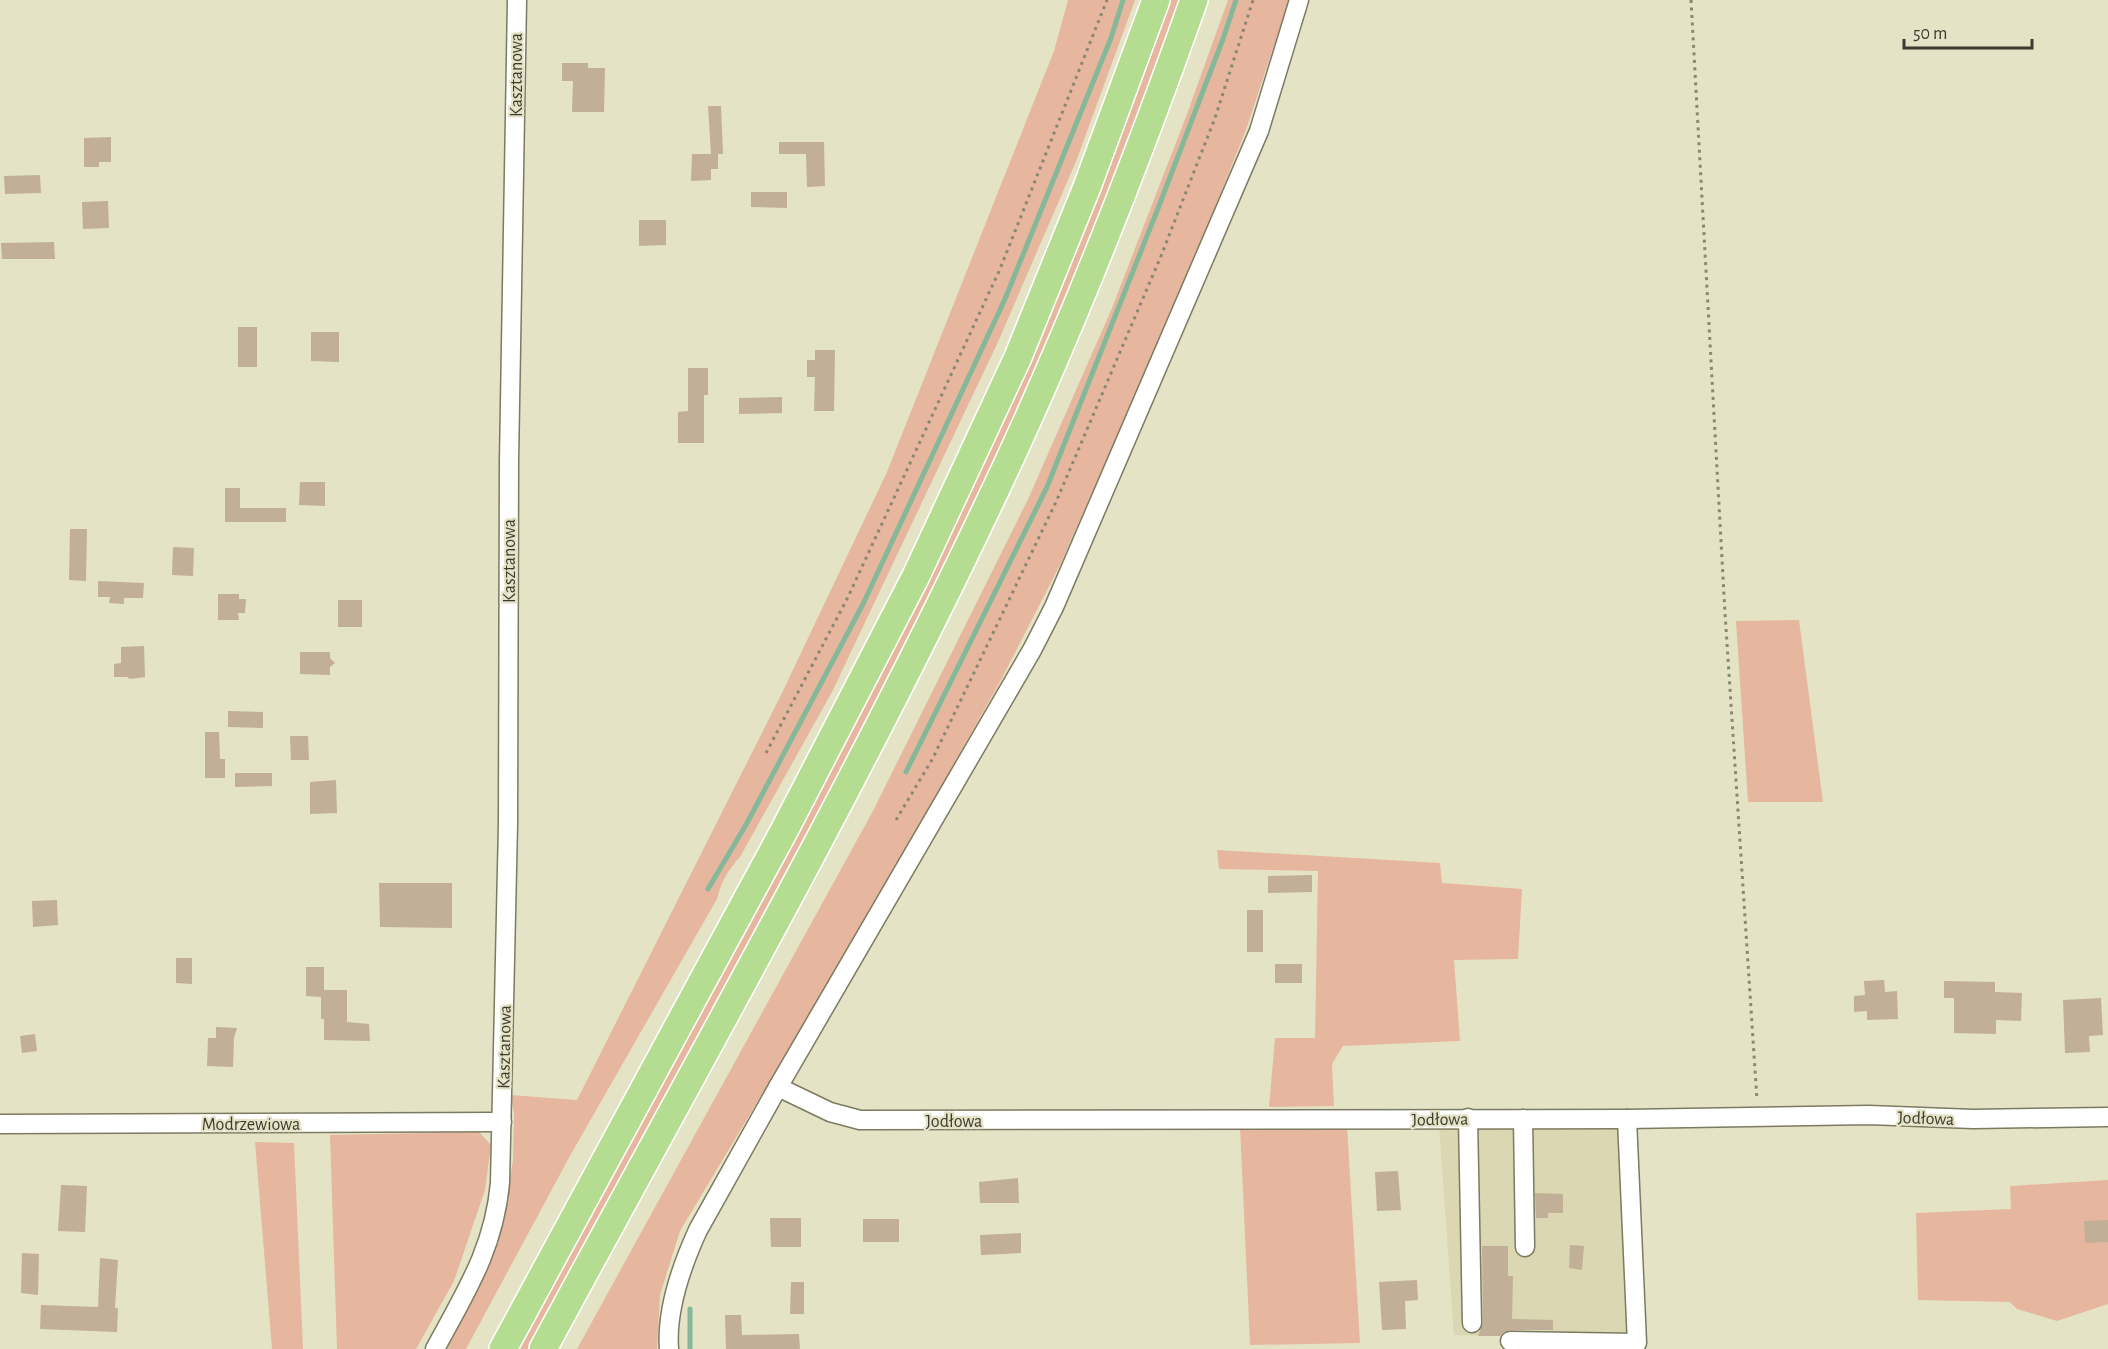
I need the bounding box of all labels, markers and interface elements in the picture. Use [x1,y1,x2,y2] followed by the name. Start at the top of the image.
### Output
[1904,12,2032,50] scale bar
[1913,25,1947,43] text: 50 m
[508,33,526,117] street label: Kasztanowa
[501,519,519,603] street label: Kasztanowa
[495,1005,515,1089] street label: Kasztanowa
[1897,1109,1955,1129] street label: Jodłowa
[1411,1111,1469,1129] street label: Jodłowa
[926,1113,982,1131] street label: Jodłowa
[202,1116,300,1134] street label: Modrzewiowa

